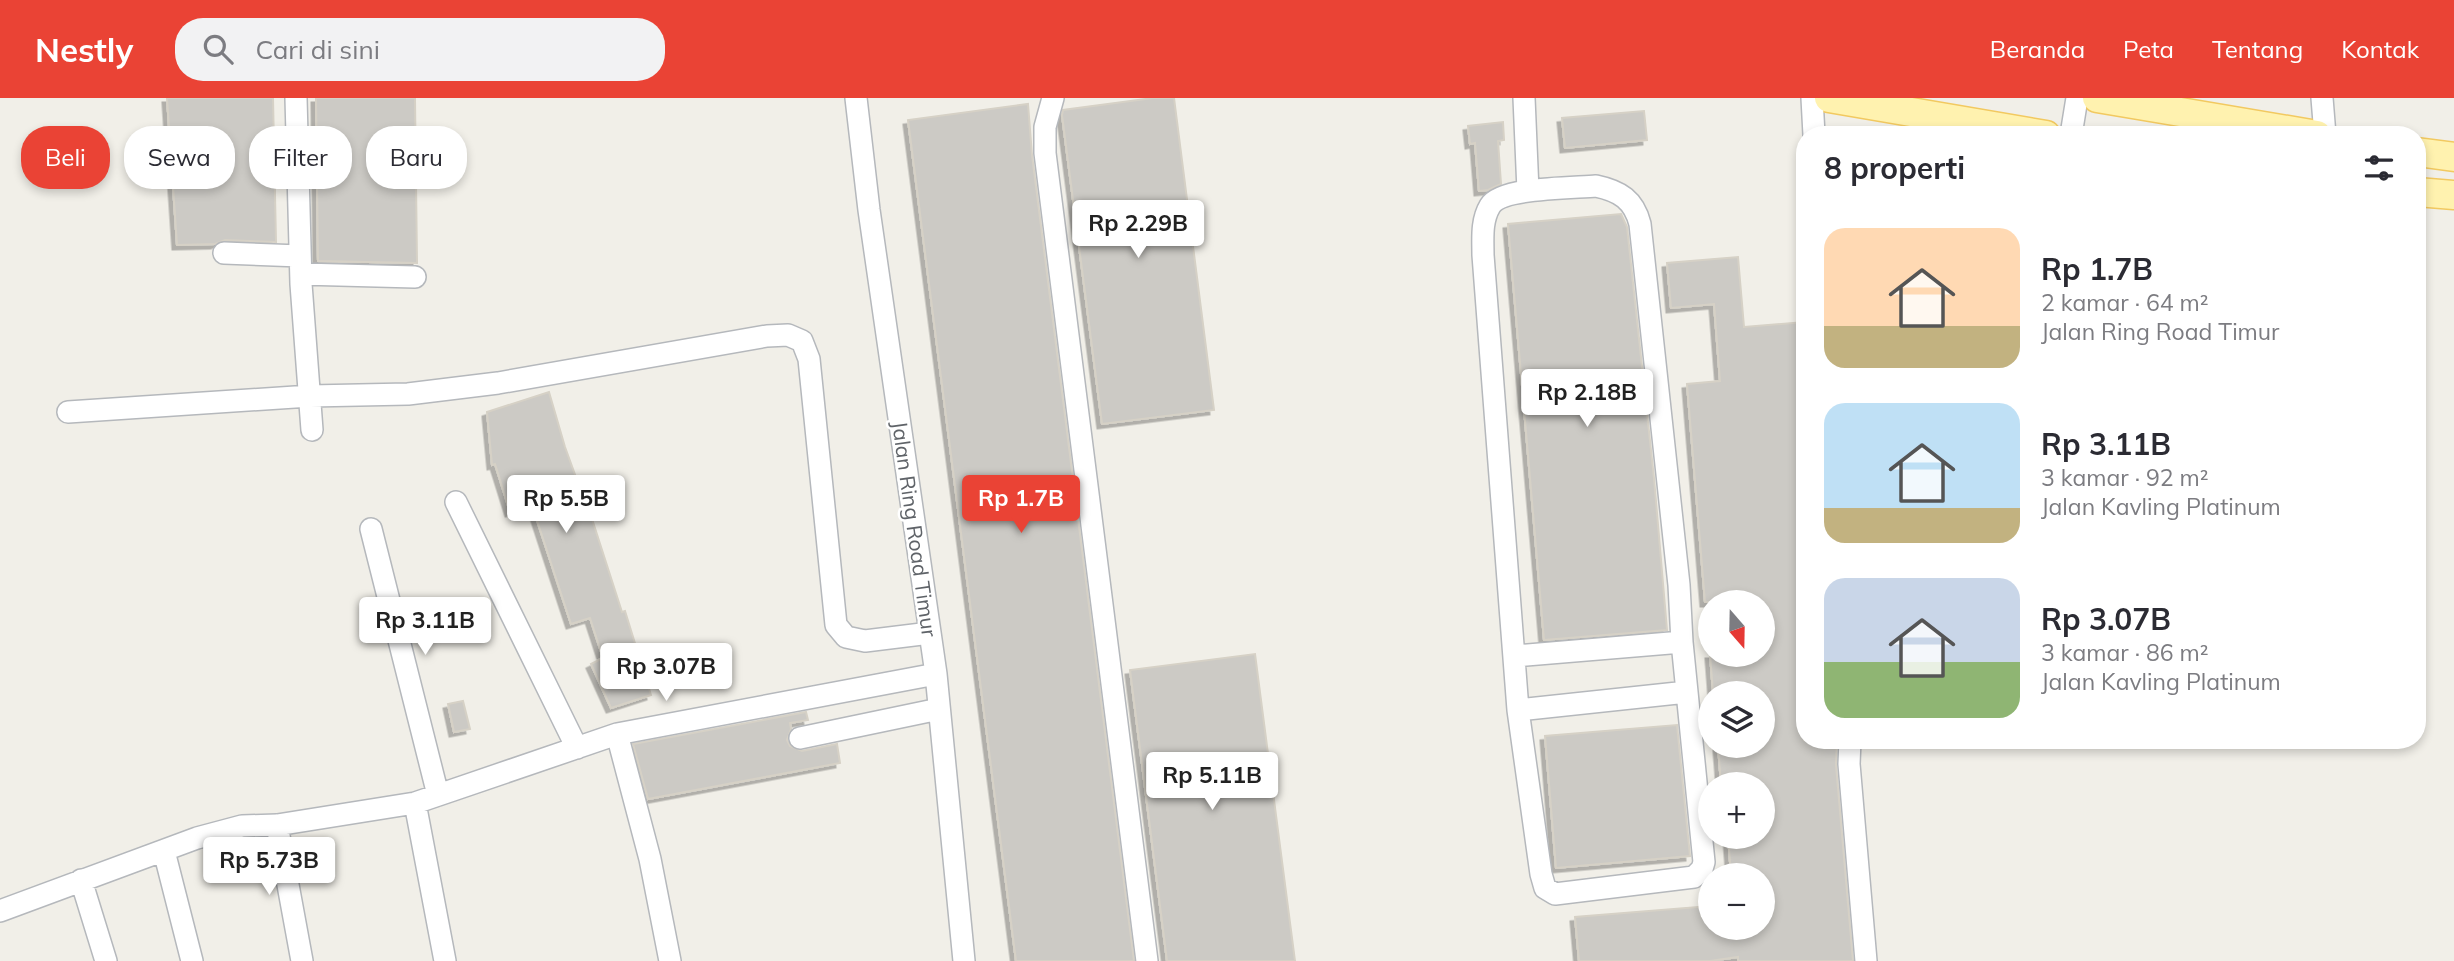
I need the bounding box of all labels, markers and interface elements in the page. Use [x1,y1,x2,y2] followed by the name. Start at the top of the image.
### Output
[175,18,665,81] search box
[35,29,133,70] text: Nestly
[199,30,237,68] icon: search
[255,33,380,66] text: Cari di sini
[1990,34,2085,64] text: Beranda
[2123,34,2174,64] text: Peta
[2212,34,2303,64] text: Tentang
[2341,34,2419,64] text: Kontak
[21,126,110,189] chip: Beli
[124,126,235,189] chip: Sewa
[249,126,352,189] chip: Filter
[366,126,467,189] chip: Baru
[1824,149,1965,187] text: 8 properti
[2360,149,2398,187] icon: filters
[1066,200,1210,260] pin: Rp 2.29B
[1088,208,1188,237] text: Rp 2.29B
[2041,250,2153,288] text: Rp 1.7B
[1880,256,1964,340] icon: home
[2041,288,2209,317] text: 2 kamar · 64 m²
[2041,317,2279,346] text: Jalan Ring Road Timur
[1515,370,1659,429] pin: Rp 2.18B
[1537,377,1637,406] text: Rp 2.18B
[887,419,943,639] street label: Jalan Ring Road Timur
[2041,425,2171,463] text: Rp 3.11B
[1880,431,1964,515] icon: home
[2041,463,2209,492] text: 3 kamar · 92 m²
[501,476,631,535] pin: Rp 5.5B
[956,476,1086,535] pin: Rp 1.7B
[523,483,609,512] text: Rp 5.5B
[978,483,1064,512] text: Rp 1.7B
[2041,492,2281,521] text: Jalan Kavling Platinum
[1698,590,1774,667] north arrow
[1698,590,1775,940] map controls
[353,598,497,657] pin: Rp 3.11B
[2041,600,2171,638] text: Rp 3.07B
[375,605,475,634] text: Rp 3.11B
[1880,606,1964,690] icon: home
[2041,638,2209,667] text: 3 kamar · 86 m²
[594,644,738,703] pin: Rp 3.07B
[616,651,716,680] text: Rp 3.07B
[2041,667,2281,696] text: Jalan Kavling Platinum
[1698,681,1775,758] button: layers
[1140,752,1284,812] pin: Rp 5.11B
[1162,760,1262,789] text: Rp 5.11B
[1698,772,1775,849] button: +
[197,838,341,897] pin: Rp 5.73B
[219,845,319,874] text: Rp 5.73B
[1698,863,1775,940] button: −

